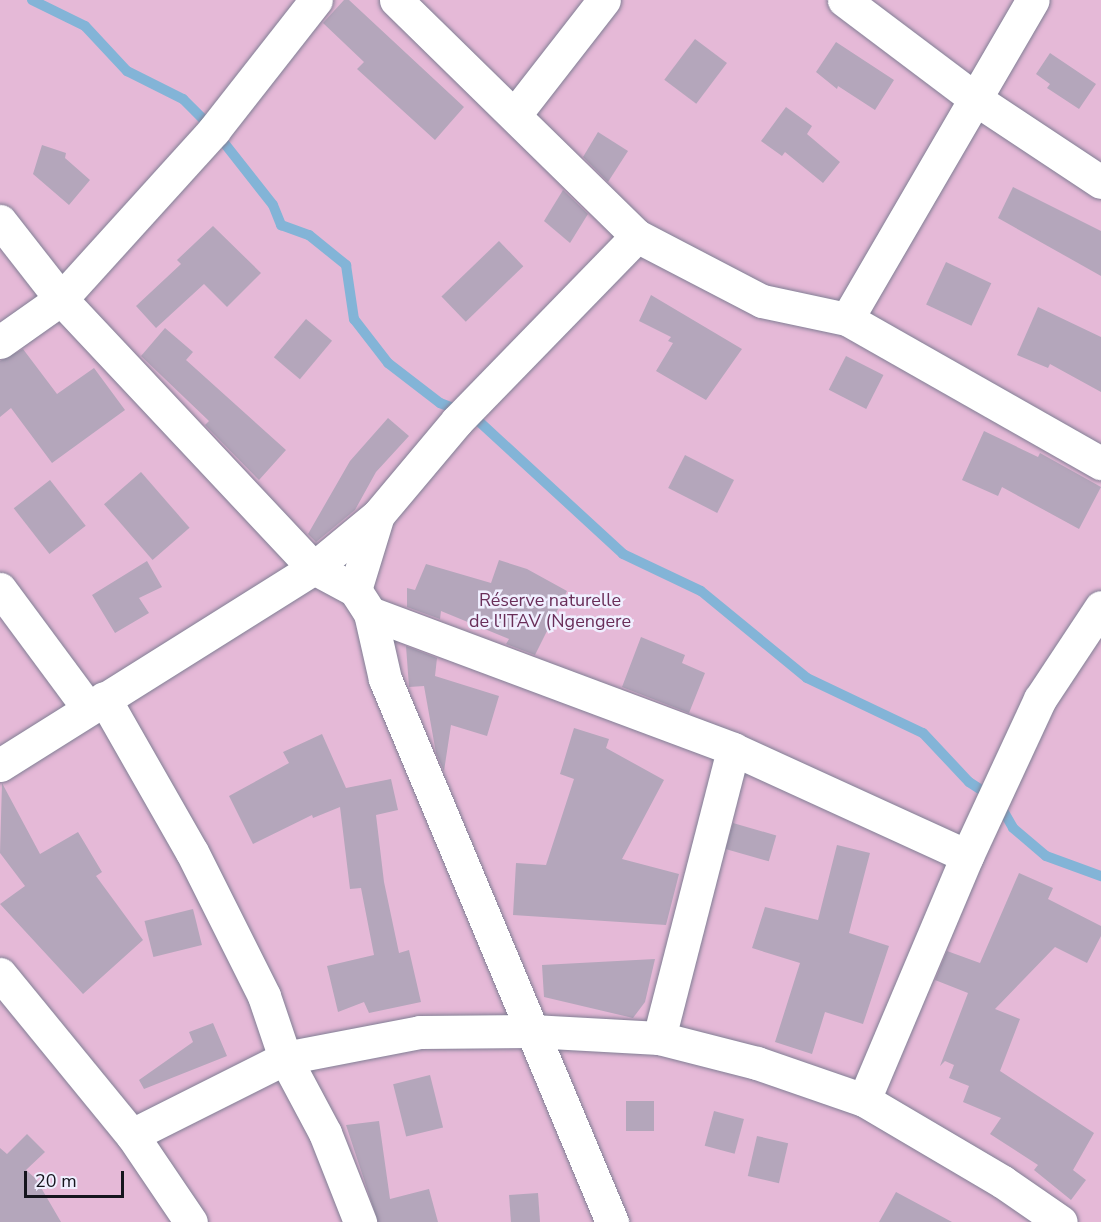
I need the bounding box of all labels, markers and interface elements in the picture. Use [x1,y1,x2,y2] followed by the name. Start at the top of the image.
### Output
[469,590,631,632] park label: Réserve naturelle de l'ITAV (Ngengere
[27,1159,128,1197] scale bar
[35,1169,77,1193] text: 20 m

